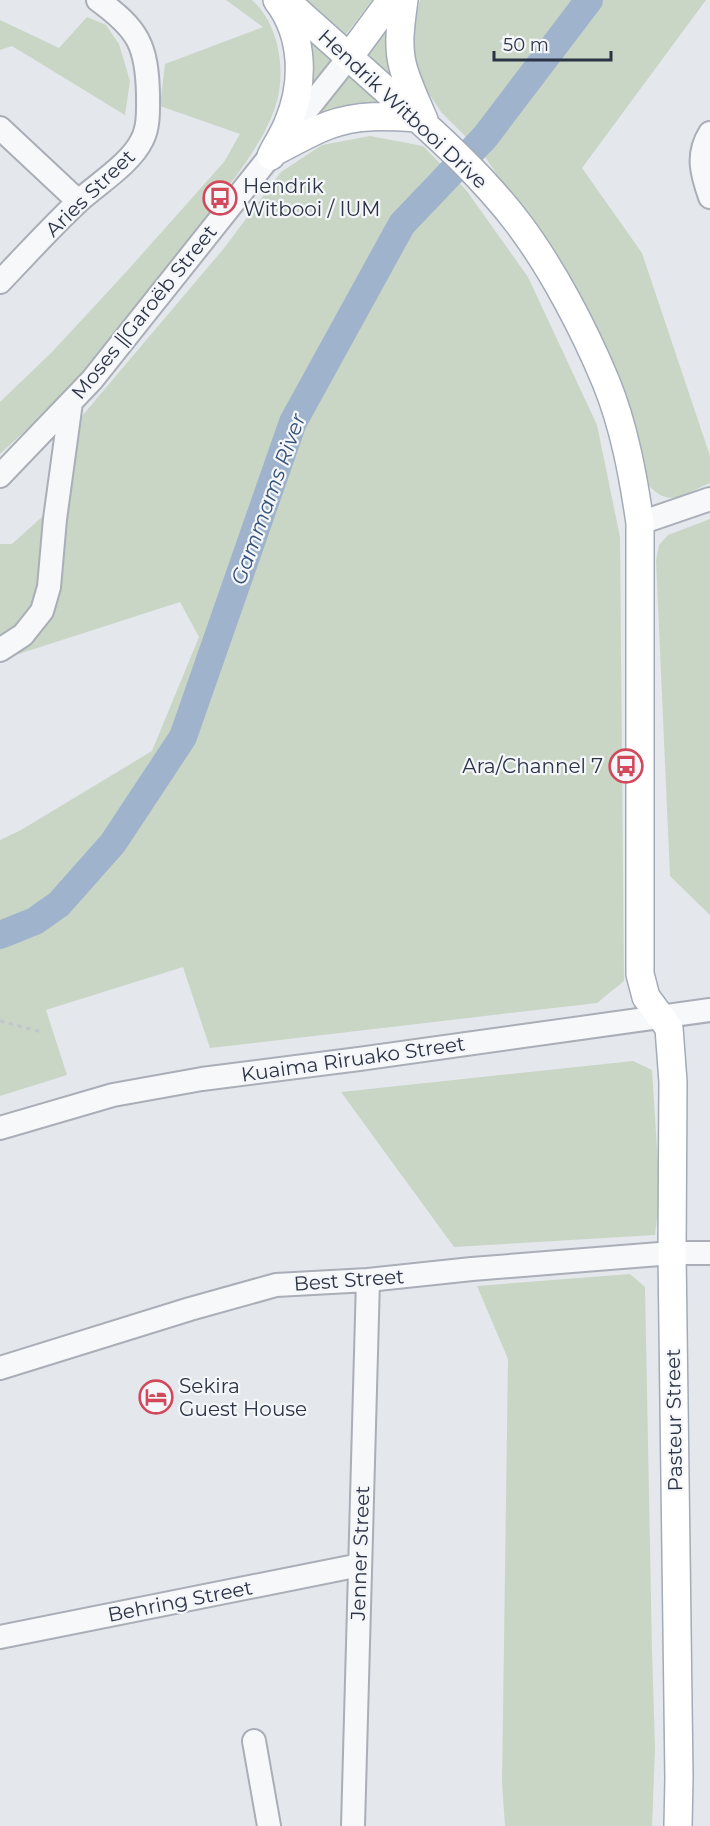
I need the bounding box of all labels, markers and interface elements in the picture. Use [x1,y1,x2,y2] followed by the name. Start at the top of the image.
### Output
[313,24,493,194] street label: Hendrik Witbooi Drive
[494,24,611,62] scale bar
[503,34,549,56] text: 50 m
[40,144,140,242] street label: Aries Street
[243,174,380,221] place label: Hendrik Witbooi / IUM
[202,180,238,216] bus stop icon: Hendrik Witbooi / IUM
[66,220,222,404] street label: Moses ǁGaroëb Street
[225,409,311,588] water label: Gammams River
[608,748,644,784] bus stop icon: Ara/Channel 7
[462,754,603,778] place label: Ara/Channel 7
[240,1031,466,1087] street label: Kuaima Riruako Street
[293,1264,405,1296] street label: Best Street
[661,1348,687,1492] street label: Pasteur Street
[179,1374,307,1421] place label: Sekira Guest House
[138,1379,174,1415] hotel icon: Sekira Guest House
[346,1485,374,1622] street label: Jenner Street
[106,1575,254,1627] street label: Behring Street

